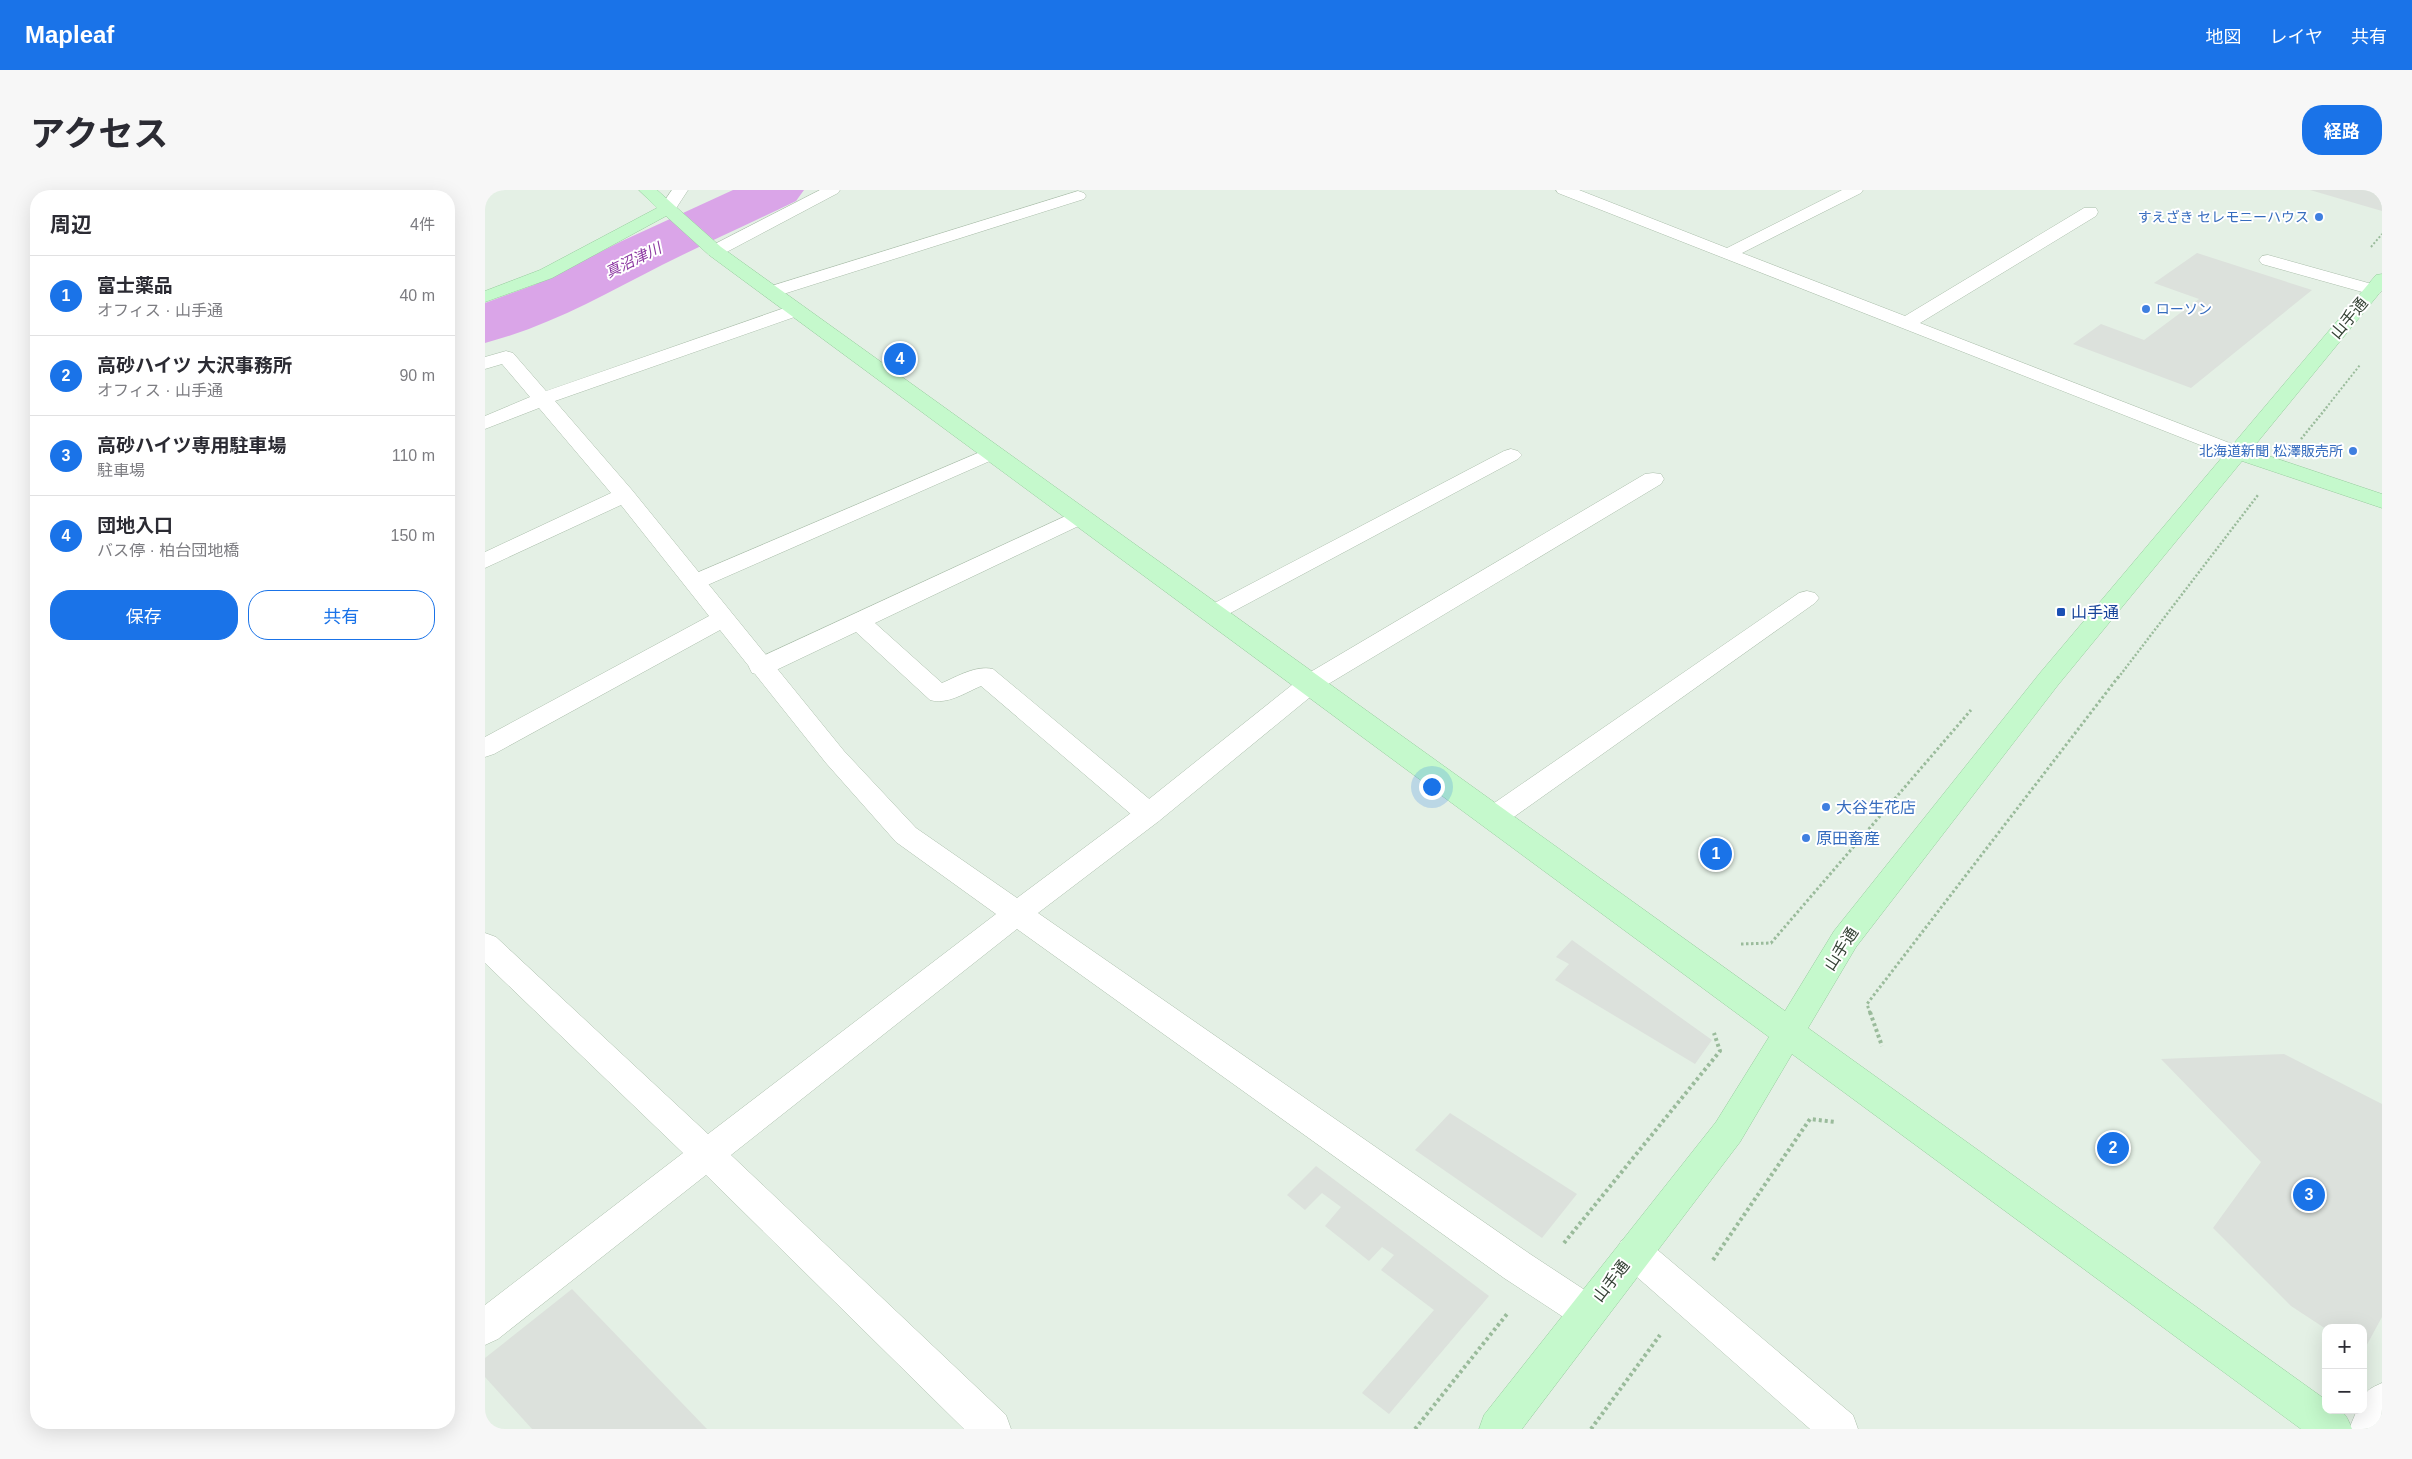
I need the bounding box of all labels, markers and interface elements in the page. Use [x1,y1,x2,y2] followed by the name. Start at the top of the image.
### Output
[25,21,114,48] text: Mapleaf
[2206,27,2242,47] text: 地図
[2270,27,2323,47] text: レイヤ
[2351,27,2387,47] text: 共有
[2302,105,2382,155] button: 経路
[30,114,168,153] text: アクセス
[2137,209,2309,225] place label: すえざき セレモニーハウス
[2313,211,2325,223] marker: すえざき セレモニーハウス
[50,213,92,236] text: 周辺
[410,216,435,233] text: 4件
[602,238,665,281] water label: 真沼津川
[97,275,173,296] text: 富士薬品
[62,287,70,304] text: 1
[399,287,435,304] text: 40 m
[2327,294,2371,342] street label: 山手通
[2156,301,2212,317] place label: ローソン
[97,302,223,319] text: オフィス · 山手通
[2140,303,2152,315] marker: ローソン
[884,340,916,378] pin: 4
[97,355,292,376] text: 高砂ハイツ 大沢事務所
[62,367,70,384] text: 2
[399,367,435,384] text: 90 m
[97,382,223,399] text: オフィス · 山手通
[97,435,287,456] text: 高砂ハイツ専用駐車場
[2199,443,2343,459] place label: 北海道新聞 松澤販売所
[2347,445,2359,457] marker: 北海道新聞 松澤販売所
[62,447,70,464] text: 3
[392,447,435,464] text: 110 m
[97,462,145,479] text: 駐車場
[97,515,173,536] text: 団地入口
[62,527,70,544] text: 4
[391,527,435,544] text: 150 m
[97,542,239,559] text: バス停 · 柏台団地橋
[50,590,238,640] button: 保存
[248,590,435,640] button: 共有
[2071,604,2119,621] place label: 山手通
[2055,606,2067,618] marker: 山手通
[1419,774,1445,800] your location
[1836,799,1916,816] place label: 大谷生花店
[1820,801,1832,813] marker: 大谷生花店
[1816,830,1880,847] place label: 原田畜産
[1800,832,1812,844] marker: 原田畜産
[1700,835,1732,873] pin: 1
[1821,924,1861,974] street label: 山手通
[2097,1129,2129,1167] pin: 2
[2293,1176,2325,1214] pin: 3
[1590,1257,1632,1305] street label: 山手通
[2322,1324,2367,1414] map controls
[2322,1324,2367,1369] button: +
[2322,1369,2367,1414] button: −

